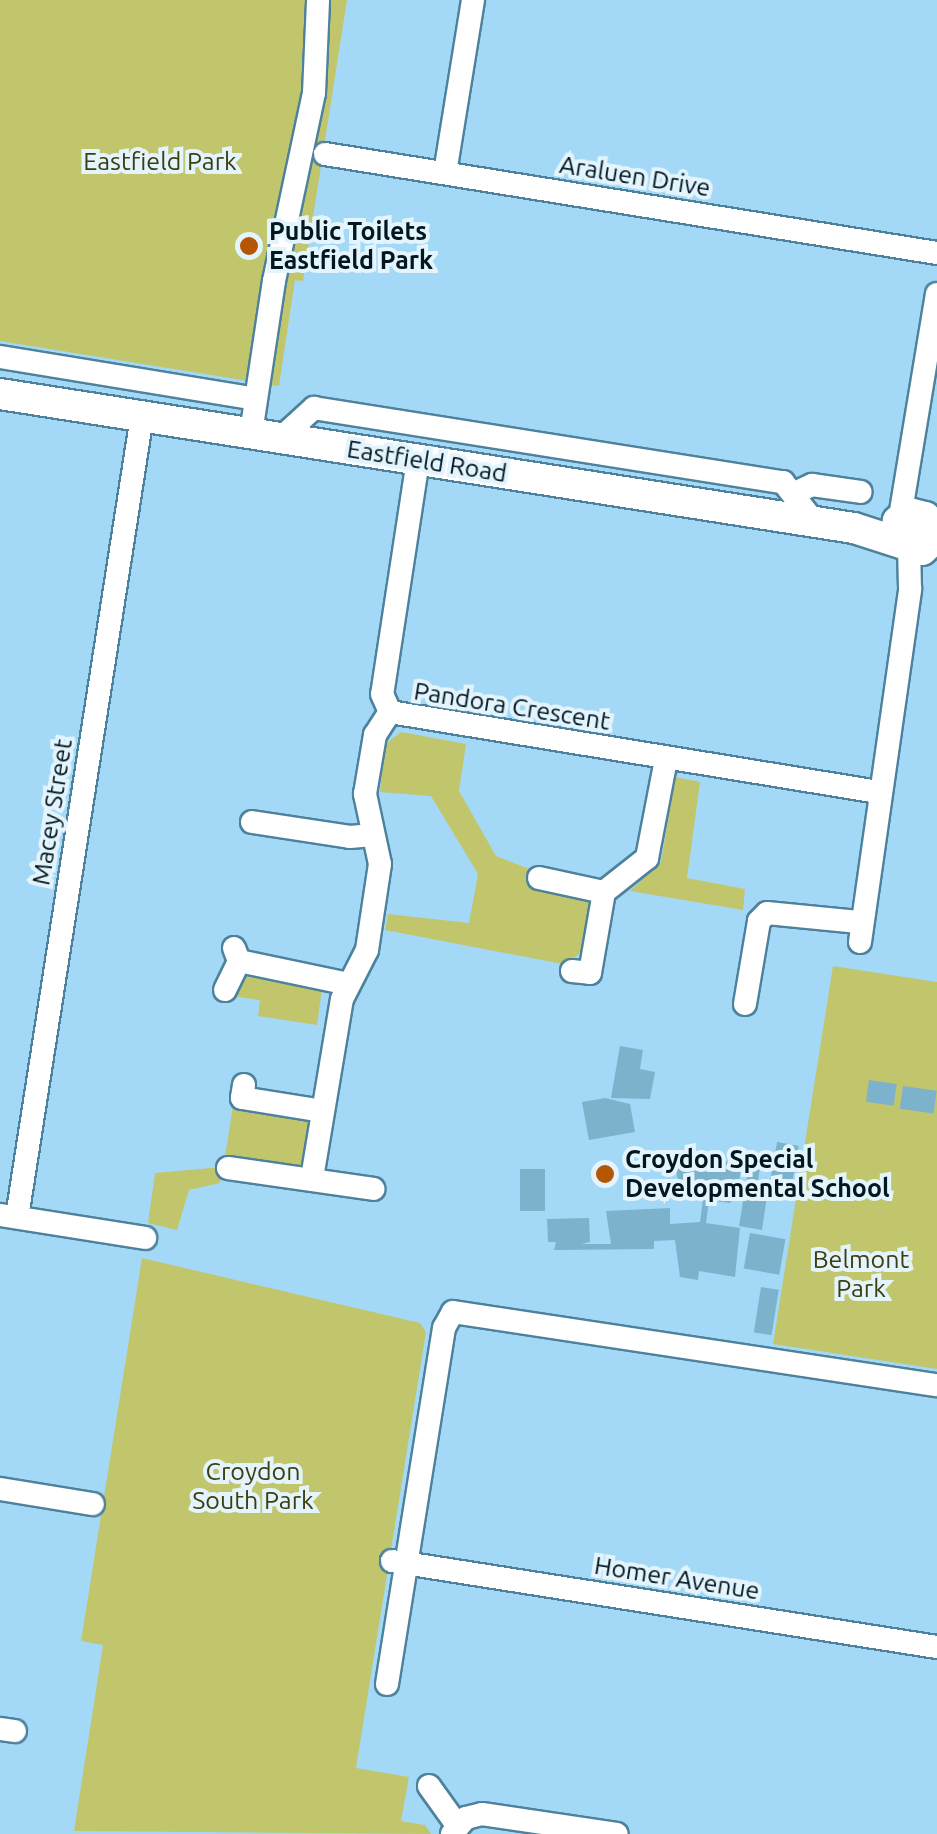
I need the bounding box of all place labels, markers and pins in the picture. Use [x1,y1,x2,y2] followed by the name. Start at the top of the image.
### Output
[269,217,433,276] place label: Public Toilets Eastfield Park
[238,235,260,257] marker: Public Toilets Eastfield Park
[625,1145,890,1204] place label: Croydon Special Developmental School
[594,1163,616,1185] marker: Croydon Special Developmental School

